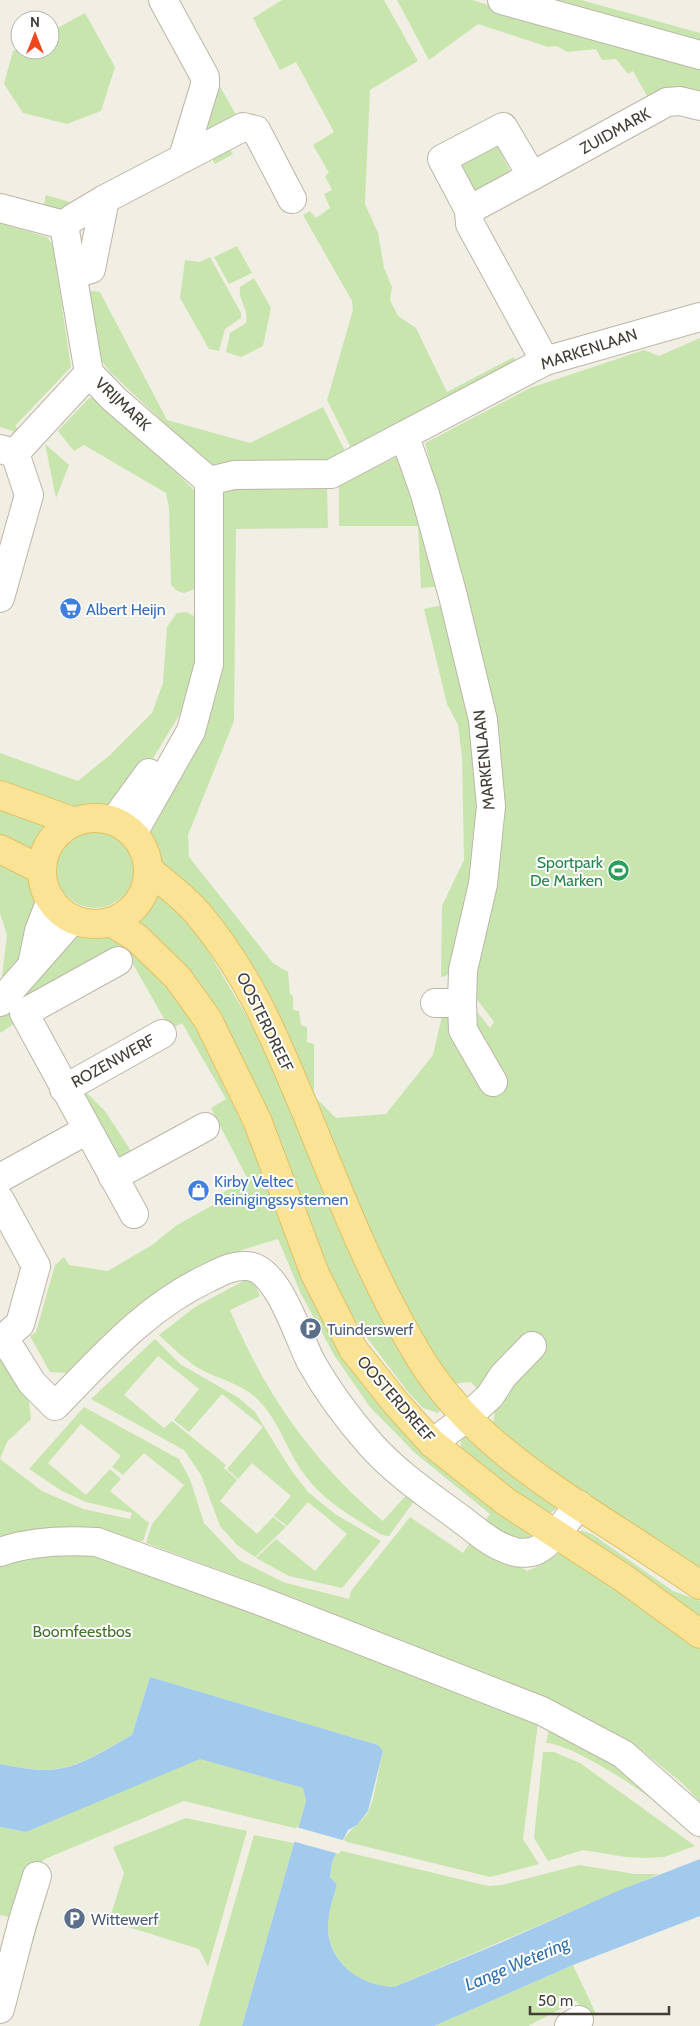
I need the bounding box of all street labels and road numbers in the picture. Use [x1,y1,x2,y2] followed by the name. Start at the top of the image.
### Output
[576,104,654,158] street label: ZUIDMARK
[538,324,640,374] street label: MARKENLAAN
[91,374,155,434] street label: VRIJMARK
[469,709,499,811] street label: MARKENLAAN
[233,969,298,1075] street label: OOSTERDREEF
[68,1030,159,1092] street label: ROZENWERF
[353,1352,439,1447] street label: OOSTERDREEF

